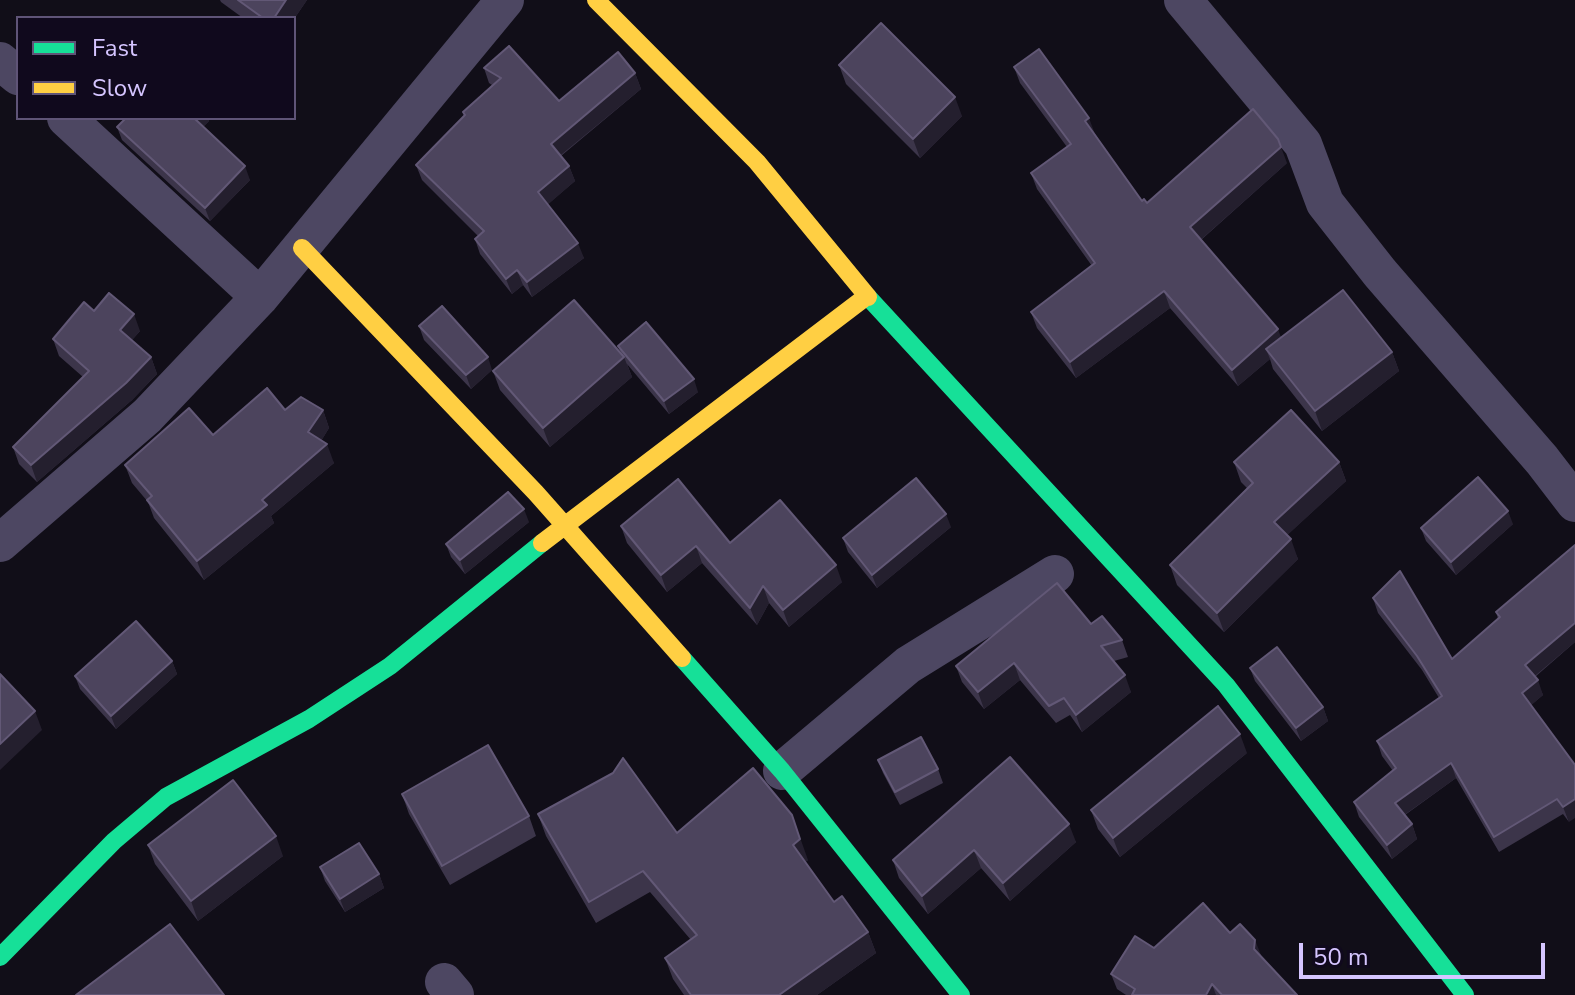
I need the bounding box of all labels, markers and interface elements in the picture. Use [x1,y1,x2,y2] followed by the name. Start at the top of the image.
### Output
[16,16,296,120] legend
[92,32,137,64] text: Fast
[92,72,147,104] text: Slow
[1303,927,1549,977] scale bar
[1313,941,1369,973] text: 50 m

